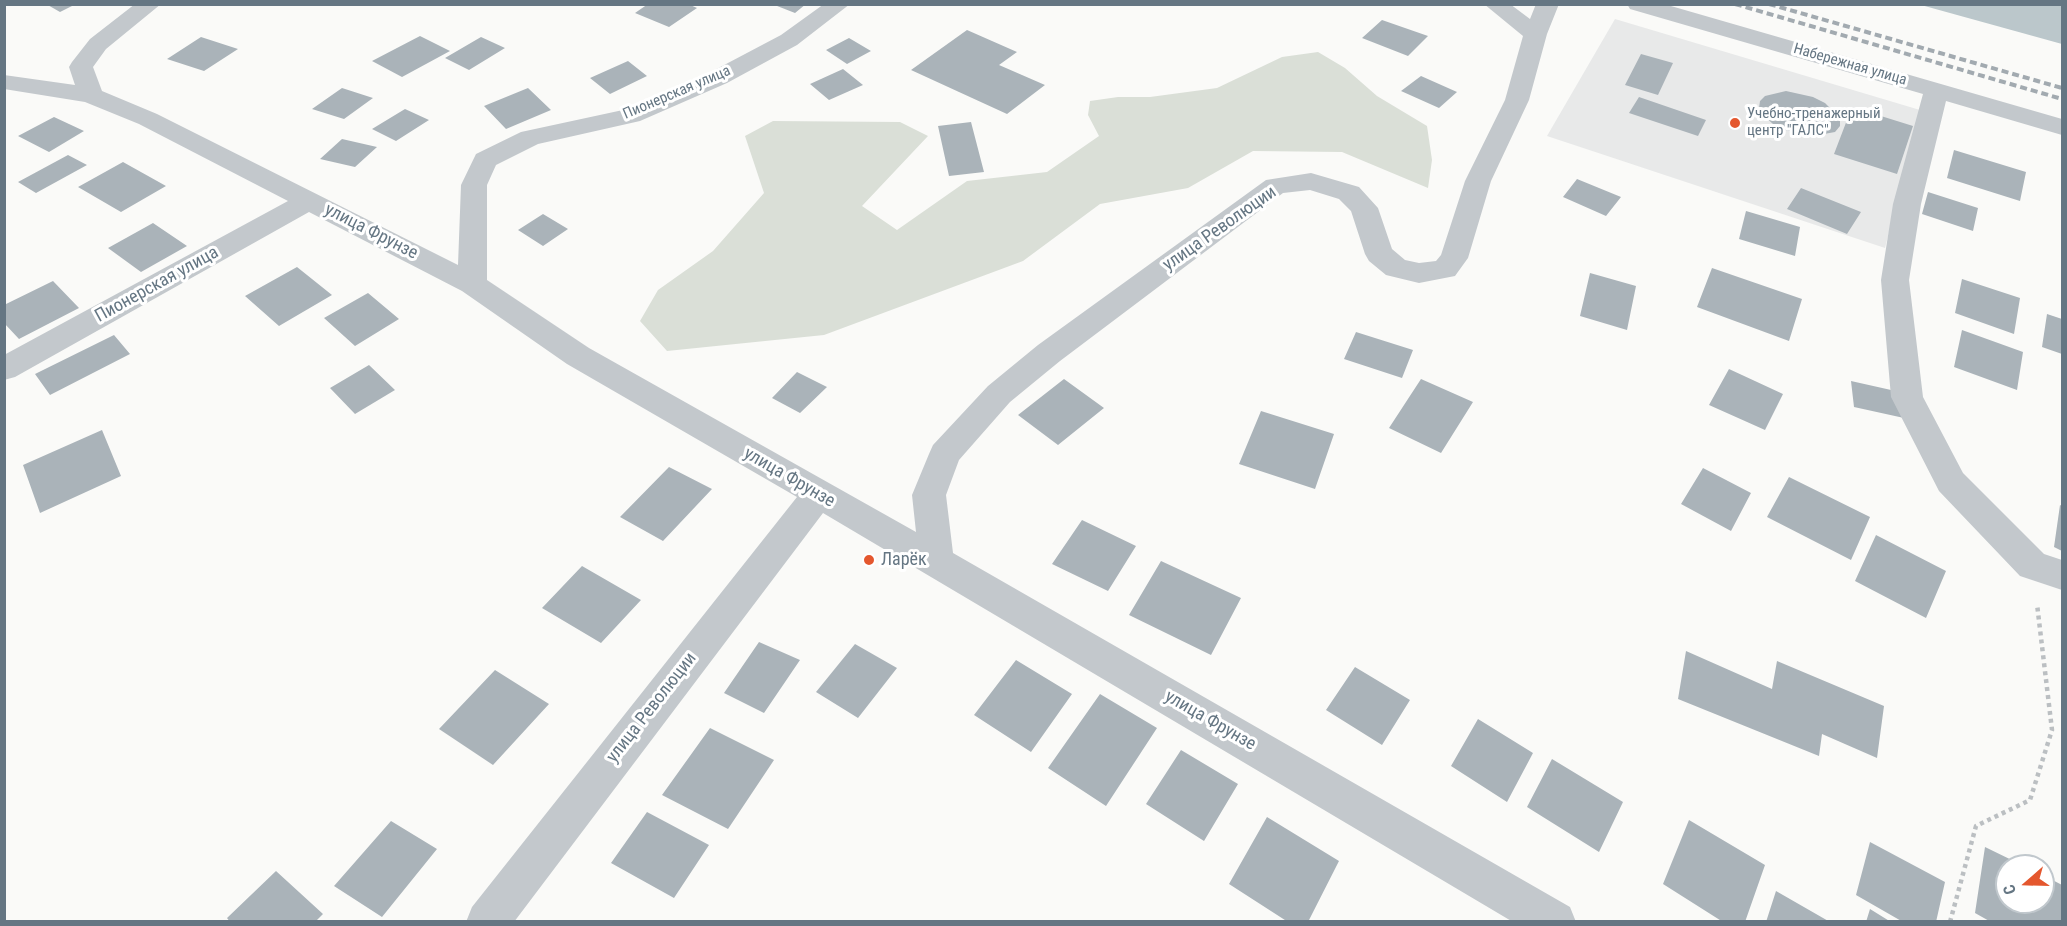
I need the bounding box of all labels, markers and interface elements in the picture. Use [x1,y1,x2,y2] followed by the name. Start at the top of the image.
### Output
[1791,40,1909,90] street label: Набережная улица
[621,62,733,124] street label: Пионерская улица
[1747,105,1881,140] place label: Учебно-тренажерный центр "ГАЛС"
[1728,116,1742,130] marker: Учебно-тренажерный центр "ГАЛС"
[1159,182,1281,276] street label: улица Революции
[321,199,421,265] street label: улица Фрунзе
[92,242,222,328] street label: Пионерская улица
[740,443,838,513] street label: улица Фрунзе
[881,549,927,571] place label: Ларёк
[862,553,876,567] marker: Ларёк
[602,649,702,767] street label: улица Революции
[1161,686,1259,756] street label: улица Фрунзе
[1995,854,2055,914] north arrow
[1999,882,2020,897] text: С

